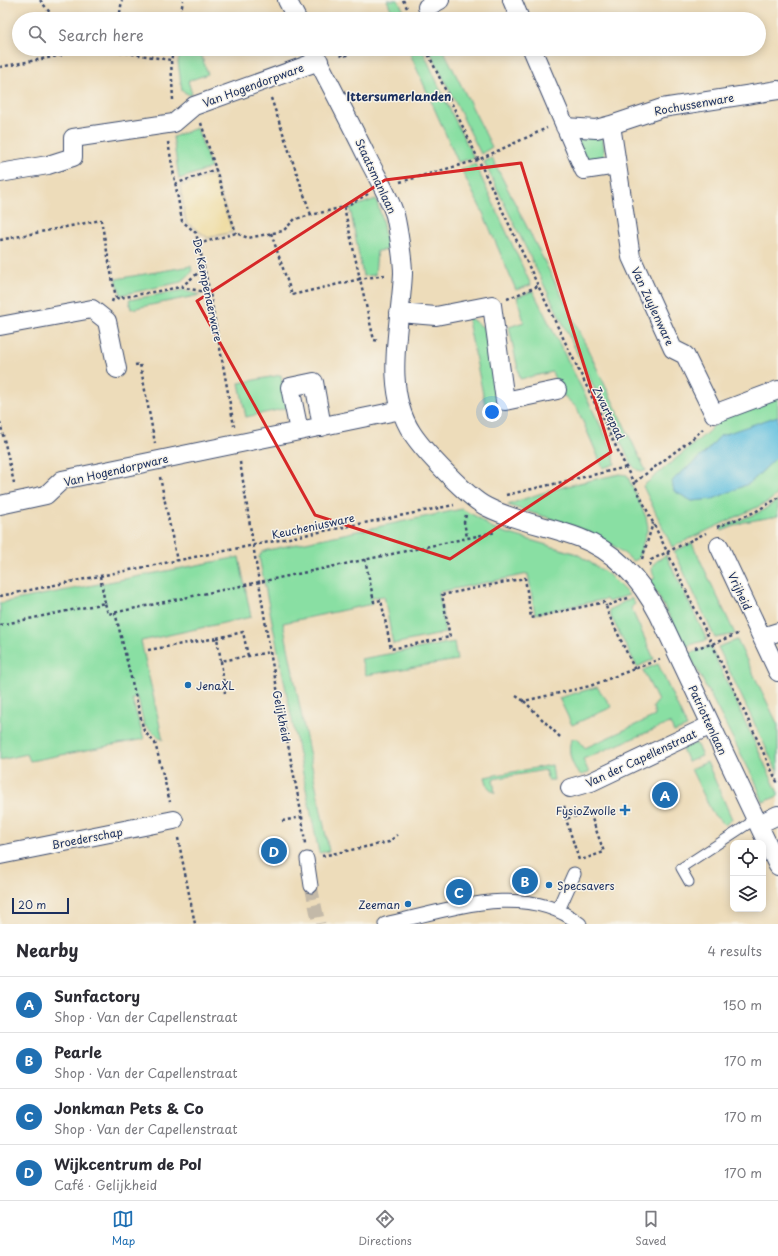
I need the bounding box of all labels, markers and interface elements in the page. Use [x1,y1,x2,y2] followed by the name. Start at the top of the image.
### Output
[12,12,766,56] search box
[26,23,48,45] icon: search
[58,23,144,46] text: Search here
[200,59,306,111] street label: Van Hogendorpware
[347,87,451,105] district label: Ittersumerlanden
[653,89,735,119] street label: Rochussenware
[351,136,401,216] street label: Staatsmanlaan
[189,237,227,343] street label: De Kempenaerware
[627,264,679,349] street label: Van Zuylenware
[589,383,629,443] street label: Zwartepad
[482,402,502,422] your location
[62,450,170,490] street label: Van Hogendorpware
[270,509,356,543] street label: Keucheniusware
[724,569,756,613] street label: Vrijheid
[196,677,235,694] place label: JenaXL
[183,680,193,690] marker: JenaXL
[684,682,732,758] street label: Patriottenlaan
[269,689,295,743] street label: Gelijkheid
[583,725,700,791] street label: Van der Capellenstraat
[652,780,678,810] pin: A
[556,802,616,819] place label: FysioZwolle
[619,804,631,816] marker: FysioZwolle
[50,823,124,853] street label: Broederschap
[261,836,287,866] pin: D
[730,840,766,912] map controls
[730,840,766,876] button: locate
[512,866,538,896] pin: B
[730,876,766,912] button: layers
[446,877,472,907] pin: C
[557,877,615,894] place label: Specsavers
[544,880,554,890] marker: Specsavers
[12,896,69,915] scale bar
[18,896,46,913] text: 20 m
[358,896,400,913] place label: Zeeman
[403,899,413,909] marker: Zeeman
[16,937,78,963] text: Nearby
[708,941,762,960] text: 4 results
[54,984,140,1007] text: Sunfactory
[24,995,34,1014] text: A
[723,995,762,1014] text: 150 m
[54,1007,238,1026] text: Shop · Van der Capellenstraat
[54,1040,102,1063] text: Pearle
[25,1051,33,1070] text: B
[724,1051,762,1070] text: 170 m
[54,1063,238,1082] text: Shop · Van der Capellenstraat
[54,1096,204,1119] text: Jonkman Pets & Co
[24,1107,34,1126] text: C
[724,1107,762,1126] text: 170 m
[54,1119,238,1138] text: Shop · Van der Capellenstraat
[54,1152,202,1175] text: Wijkcentrum de Pol
[24,1163,34,1182] text: D
[724,1163,762,1182] text: 170 m
[54,1175,157,1194] text: Café · Gelijkheid
[112,1208,135,1249] tab: Map
[358,1208,412,1249] tab: Directions
[635,1208,666,1249] tab: Saved

